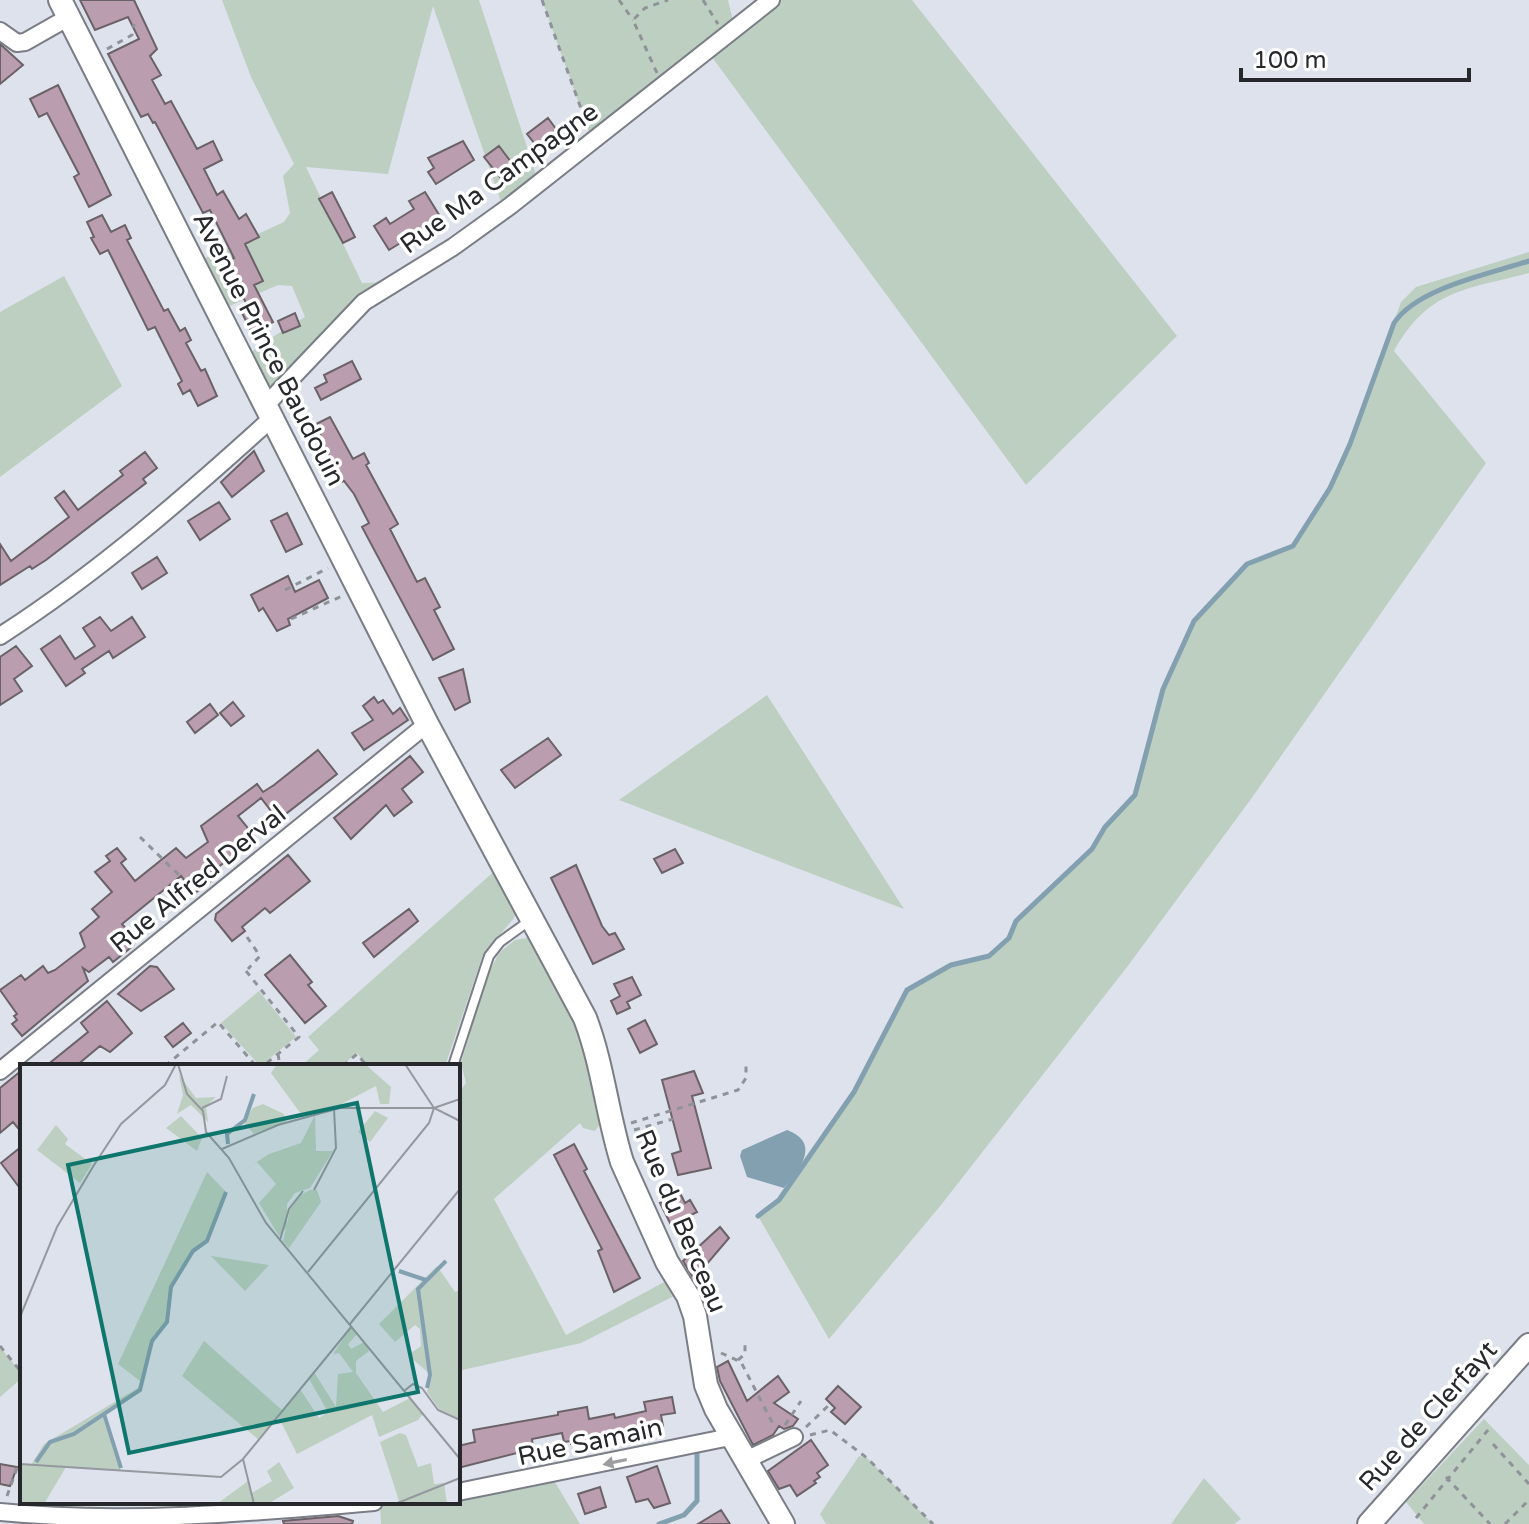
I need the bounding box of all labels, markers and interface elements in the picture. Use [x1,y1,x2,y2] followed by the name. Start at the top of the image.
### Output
[1241,32,1469,82] scale bar
[1253,46,1327,75] text: 100 m
[394,96,604,260] street label: Rue Ma Campagne
[186,207,352,491] street label: Avenue Prince Baudouin
[104,799,292,959] street label: Rue Alfred Derval
[20,1064,460,1504] inset map
[628,1125,734,1317] street label: Rue du Berceau
[1352,1335,1504,1497] street label: Rue de Clerfayt
[515,1412,665,1472] street label: Rue Samain
[602,1456,627,1469] one-way arrow

